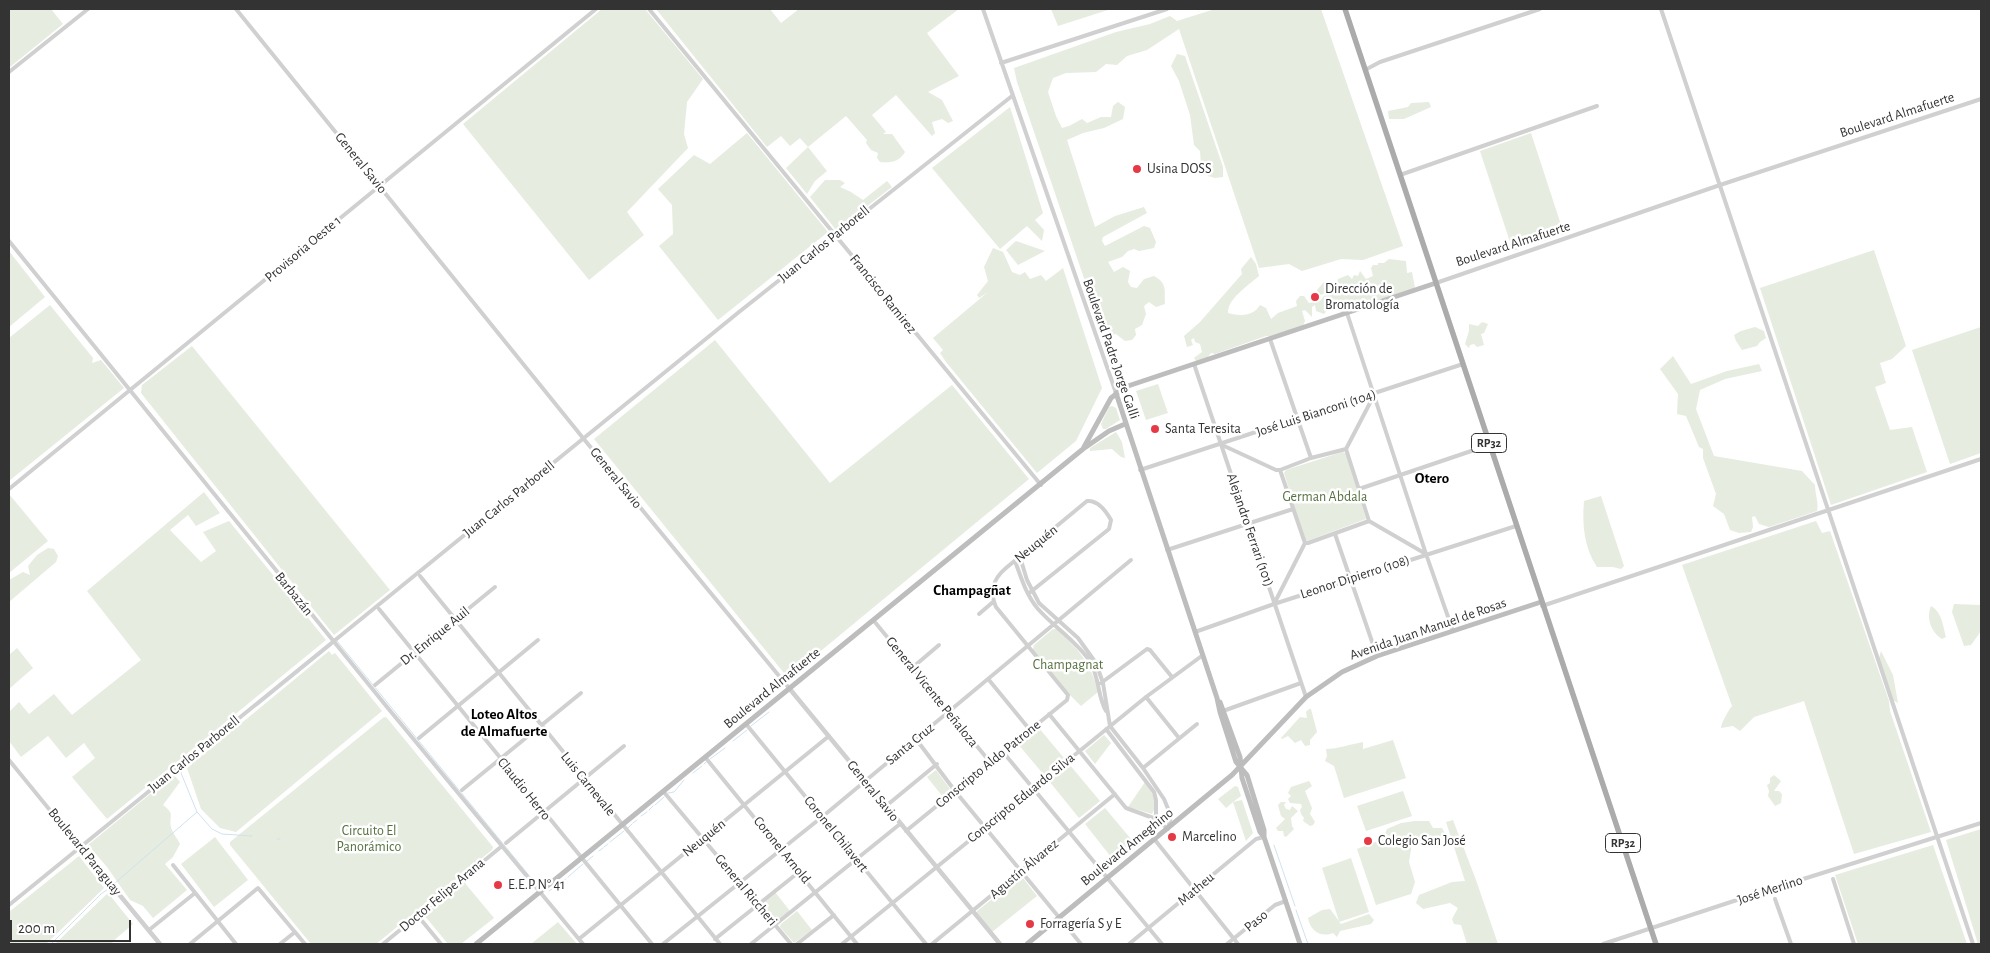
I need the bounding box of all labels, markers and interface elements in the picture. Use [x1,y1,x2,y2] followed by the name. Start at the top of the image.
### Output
[1838,89,1956,141] street label: Boulevard Almafuerte
[331,129,391,197] street label: General Savio
[1147,161,1211,177] place label: Usina DOSS
[1131,163,1143,175] marker: Usina DOSS
[775,202,873,286] street label: Juan Carlos Parborell
[261,212,345,286] street label: Provisoria Oeste 1
[1454,218,1572,270] street label: Boulevard Almafuerte
[846,251,920,337] street label: Francisco Ramirez
[1079,277,1143,421] street label: Boulevard Padre Jorge Galli
[1325,281,1399,314] place label: Dirección de Bromatología
[1309,291,1321,303] marker: Dirección de Bromatología
[1254,386,1378,440] street label: José Luis Bianconi (104)
[1165,421,1241,437] place label: Santa Teresita
[1149,423,1161,435] marker: Santa Teresita
[1472,433,1506,452] road number: RP32
[586,444,646,512] street label: General Savio
[460,457,558,541] street label: Juan Carlos Parborell
[1415,469,1449,487] district label: Otero
[1223,471,1277,589] street label: Alejandro Ferrari (101)
[1282,489,1368,505] park label: German Abdala
[1011,521,1061,567] street label: Neuquén
[1298,551,1412,603] street label: Leonor Dipierro (108)
[271,569,317,619] street label: Barbazán
[933,581,1011,599] district label: Champagñat
[1347,594,1509,664] street label: Avenida Juan Manuel de Rosas
[397,603,473,669] street label: Dr. Enrique Auil
[882,633,982,751] street label: General Vicente Peñaloza
[720,644,824,732] street label: Boulevard Almafuerte
[1033,657,1103,673] park label: Champagnat
[461,705,547,740] district label: Loteo Altos de Almafuerte
[145,712,243,796] street label: Juan Carlos Parborell
[932,716,1044,812] street label: Conscripto Aldo Patrone
[882,719,938,769] street label: Santa Cruz
[557,749,619,819] street label: Luis Carnevale
[964,749,1078,847] street label: Conscripto Eduardo Silva
[494,754,554,824] street label: Claudio Herro
[843,757,903,825] street label: General Savio
[800,792,872,876] street label: Coronel Chilavert
[1077,804,1177,890] street label: Boulevard Ameghino
[45,805,125,899] street label: Boulevard Paraguay
[750,813,814,887] street label: Coronel Arnold
[679,815,729,861] street label: Neuquén
[337,823,401,856] park label: Circuito El Panorámico
[1182,829,1237,845] place label: Marcelino
[1166,831,1178,843] marker: Marcelino
[1378,833,1466,849] place label: Colegio San José
[1606,834,1640,852] road number: RP32
[986,835,1062,903] street label: Agustín Álvarez
[1362,835,1374,847] marker: Colegio San José
[711,851,781,929] street label: General Riccheri
[396,854,488,936] street label: Doctor Felipe Arana
[1174,869,1218,909] street label: Matheu
[1735,872,1805,908] street label: José Merlino
[508,877,565,893] place label: E.E.P N° 41
[492,879,504,891] marker: E.E.P N° 41
[1241,906,1271,936] street label: Paso
[12,910,134,942] scale bar
[1040,916,1122,932] place label: Forragería S y E
[1024,918,1036,930] marker: Forragería S y E
[18,921,55,936] text: 200 m

